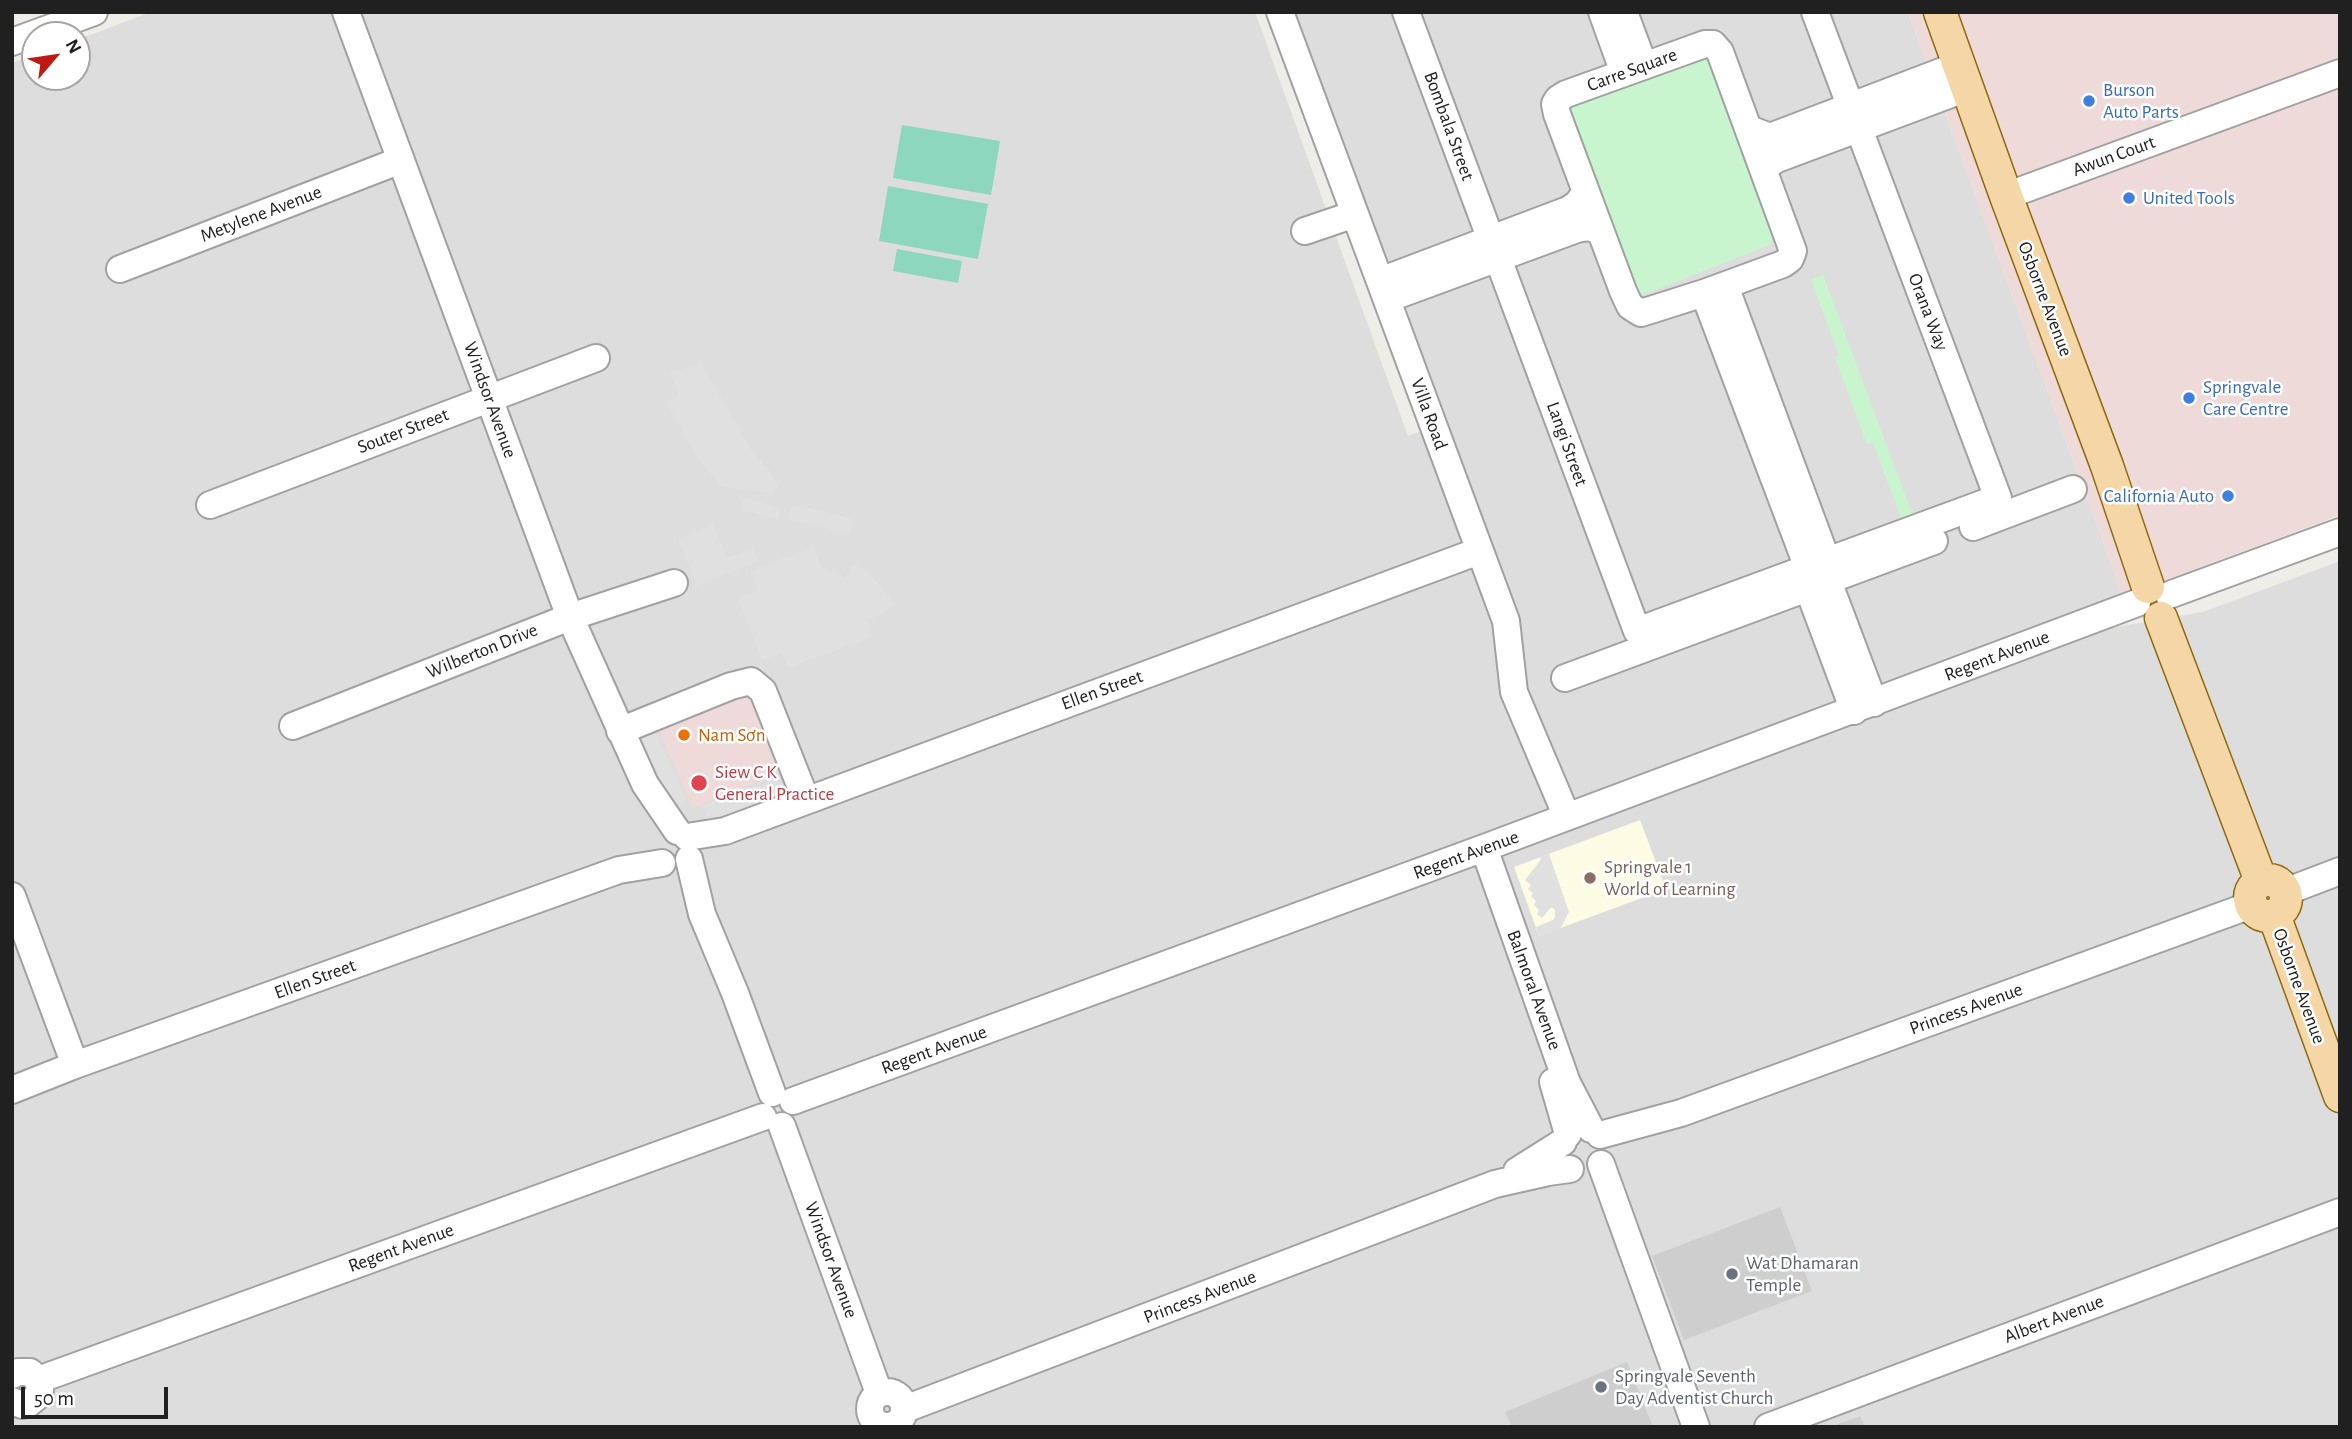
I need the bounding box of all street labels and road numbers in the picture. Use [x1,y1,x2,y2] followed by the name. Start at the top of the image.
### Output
[1584,43,1680,97] street label: Carre Square
[1419,68,1479,184] street label: Bombala Street
[2070,131,2158,181] street label: Awun Court
[197,180,325,248] street label: Metylene Avenue
[2013,238,2077,360] street label: Osborne Avenue
[1903,270,1953,354] street label: Orana Way
[458,339,522,461] street label: Windsor Avenue
[1406,375,1452,453] street label: Villa Road
[1541,399,1593,489] street label: Langi Street
[354,403,452,459] street label: Souter Street
[423,618,541,684] street label: Wilberton Drive
[1941,625,2053,687] street label: Regent Avenue
[1058,665,1146,715] street label: Ellen Street
[1410,825,1522,885] street label: Regent Avenue
[2268,925,2330,1047] street label: Osborne Avenue
[1502,927,1566,1053] street label: Balmoral Avenue
[271,954,359,1004] street label: Ellen Street
[1906,978,2026,1040] street label: Princess Avenue
[878,1020,990,1080] street label: Regent Avenue
[799,1199,863,1321] street label: Windsor Avenue
[345,1218,457,1278] street label: Regent Avenue
[1140,1265,1260,1329] street label: Princess Avenue
[2001,1290,2107,1348] street label: Albert Avenue

